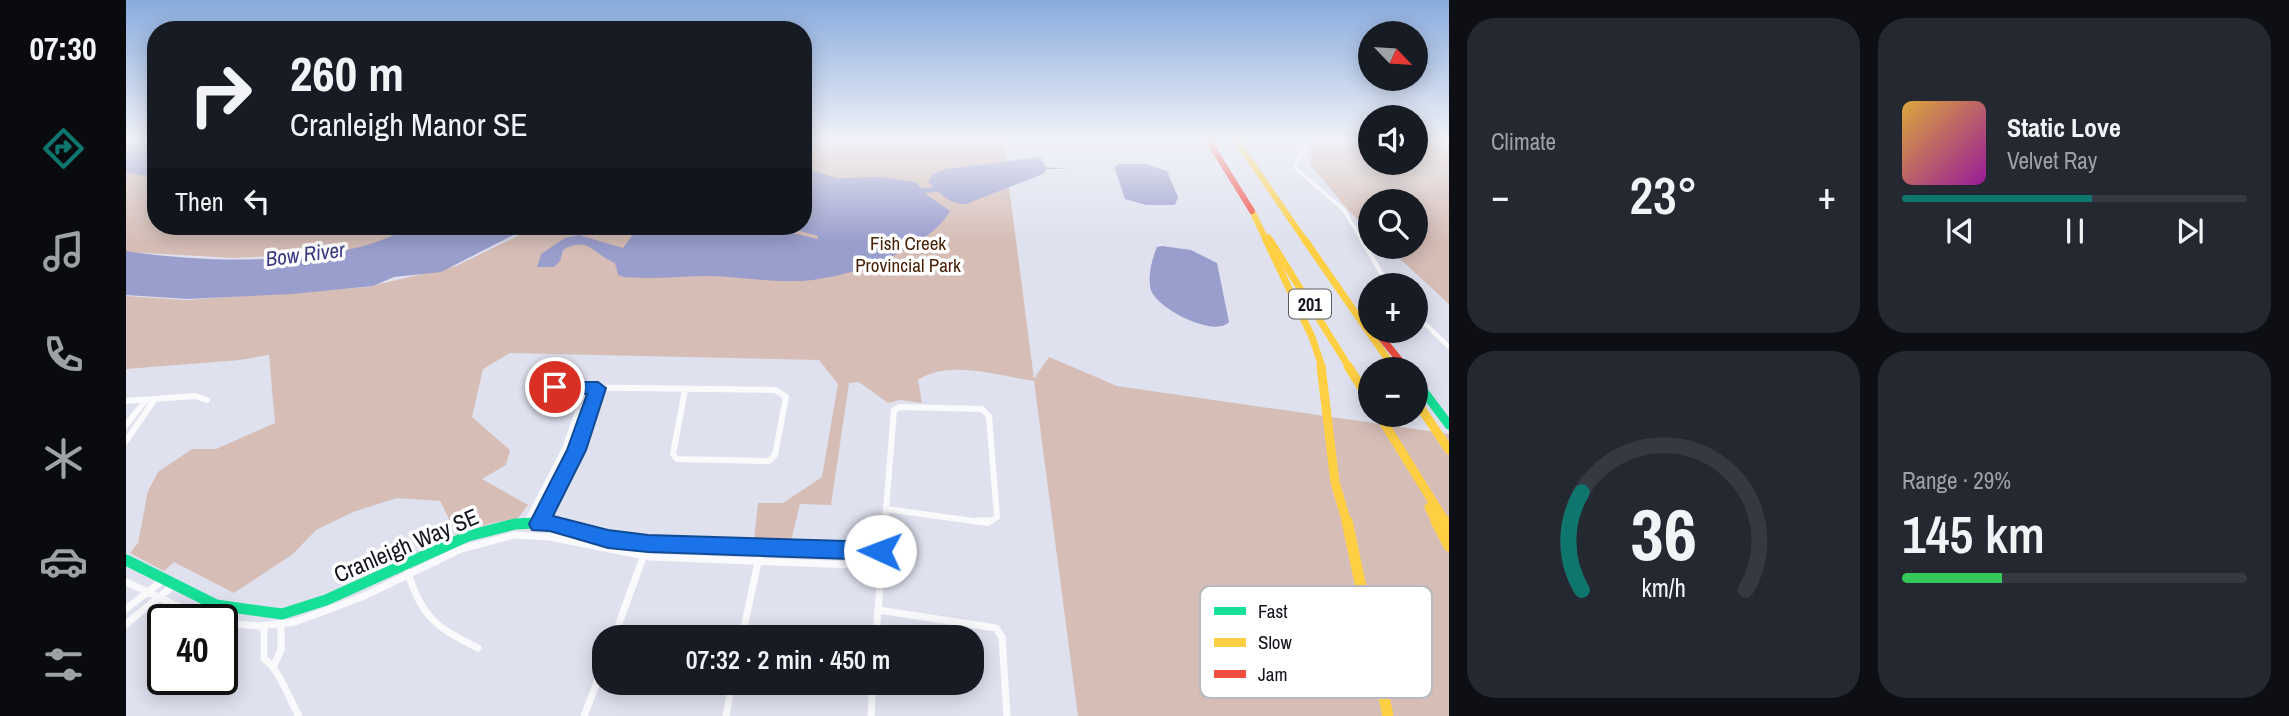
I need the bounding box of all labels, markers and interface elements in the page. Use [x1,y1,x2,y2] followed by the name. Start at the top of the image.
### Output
[1358,21,1428,91] north arrow
[1358,21,1428,427] map controls
[29,27,97,70] text: 07:30
[290,40,404,106] text: 260 m
[175,49,266,140] icon: right
[290,103,528,146] text: Cranleigh Manor SE
[1358,105,1428,175] button: sound
[2007,110,2121,145] text: Static Love
[39,124,88,173] icon: directions
[1491,126,1556,157] text: Climate
[2007,145,2097,176] text: Velvet Ray
[1629,160,1698,230] text: 23°
[1491,170,1509,221] text: −
[1818,170,1836,221] text: +
[238,182,276,220] icon: left
[175,184,224,219] text: Then
[1358,189,1428,259] button: search
[1941,212,1979,250] icon: previous
[2056,212,2094,250] icon: pause
[2171,212,2209,250] icon: next
[39,227,88,276] icon: music
[855,230,961,278] park label: Fish Creek Provincial Park
[264,235,347,273] water label: Bow River
[1358,273,1428,343] button: +
[1289,290,1331,318] road number: 201
[39,330,88,379] icon: phone
[525,357,585,417] pin
[1358,357,1428,427] button: −
[536,368,574,406] icon: arrive
[39,434,88,483] icon: climate
[1902,465,2011,496] text: Range · 29%
[1630,486,1697,584] text: 36
[1902,499,2045,569] text: 145 km
[329,501,483,589] street label: Cranleigh Way SE
[843,514,917,588] position arrow
[39,537,88,586] icon: car
[1641,571,1686,605] text: km/h
[1200,586,1432,698] legend
[1258,598,1288,624] text: Fast
[147,604,238,695] speed limit sign: 40
[1258,629,1293,655] text: Slow
[39,640,88,689] icon: filters
[686,642,890,677] text: 07:32 · 2 min · 450 m
[1258,661,1287,687] text: Jam

